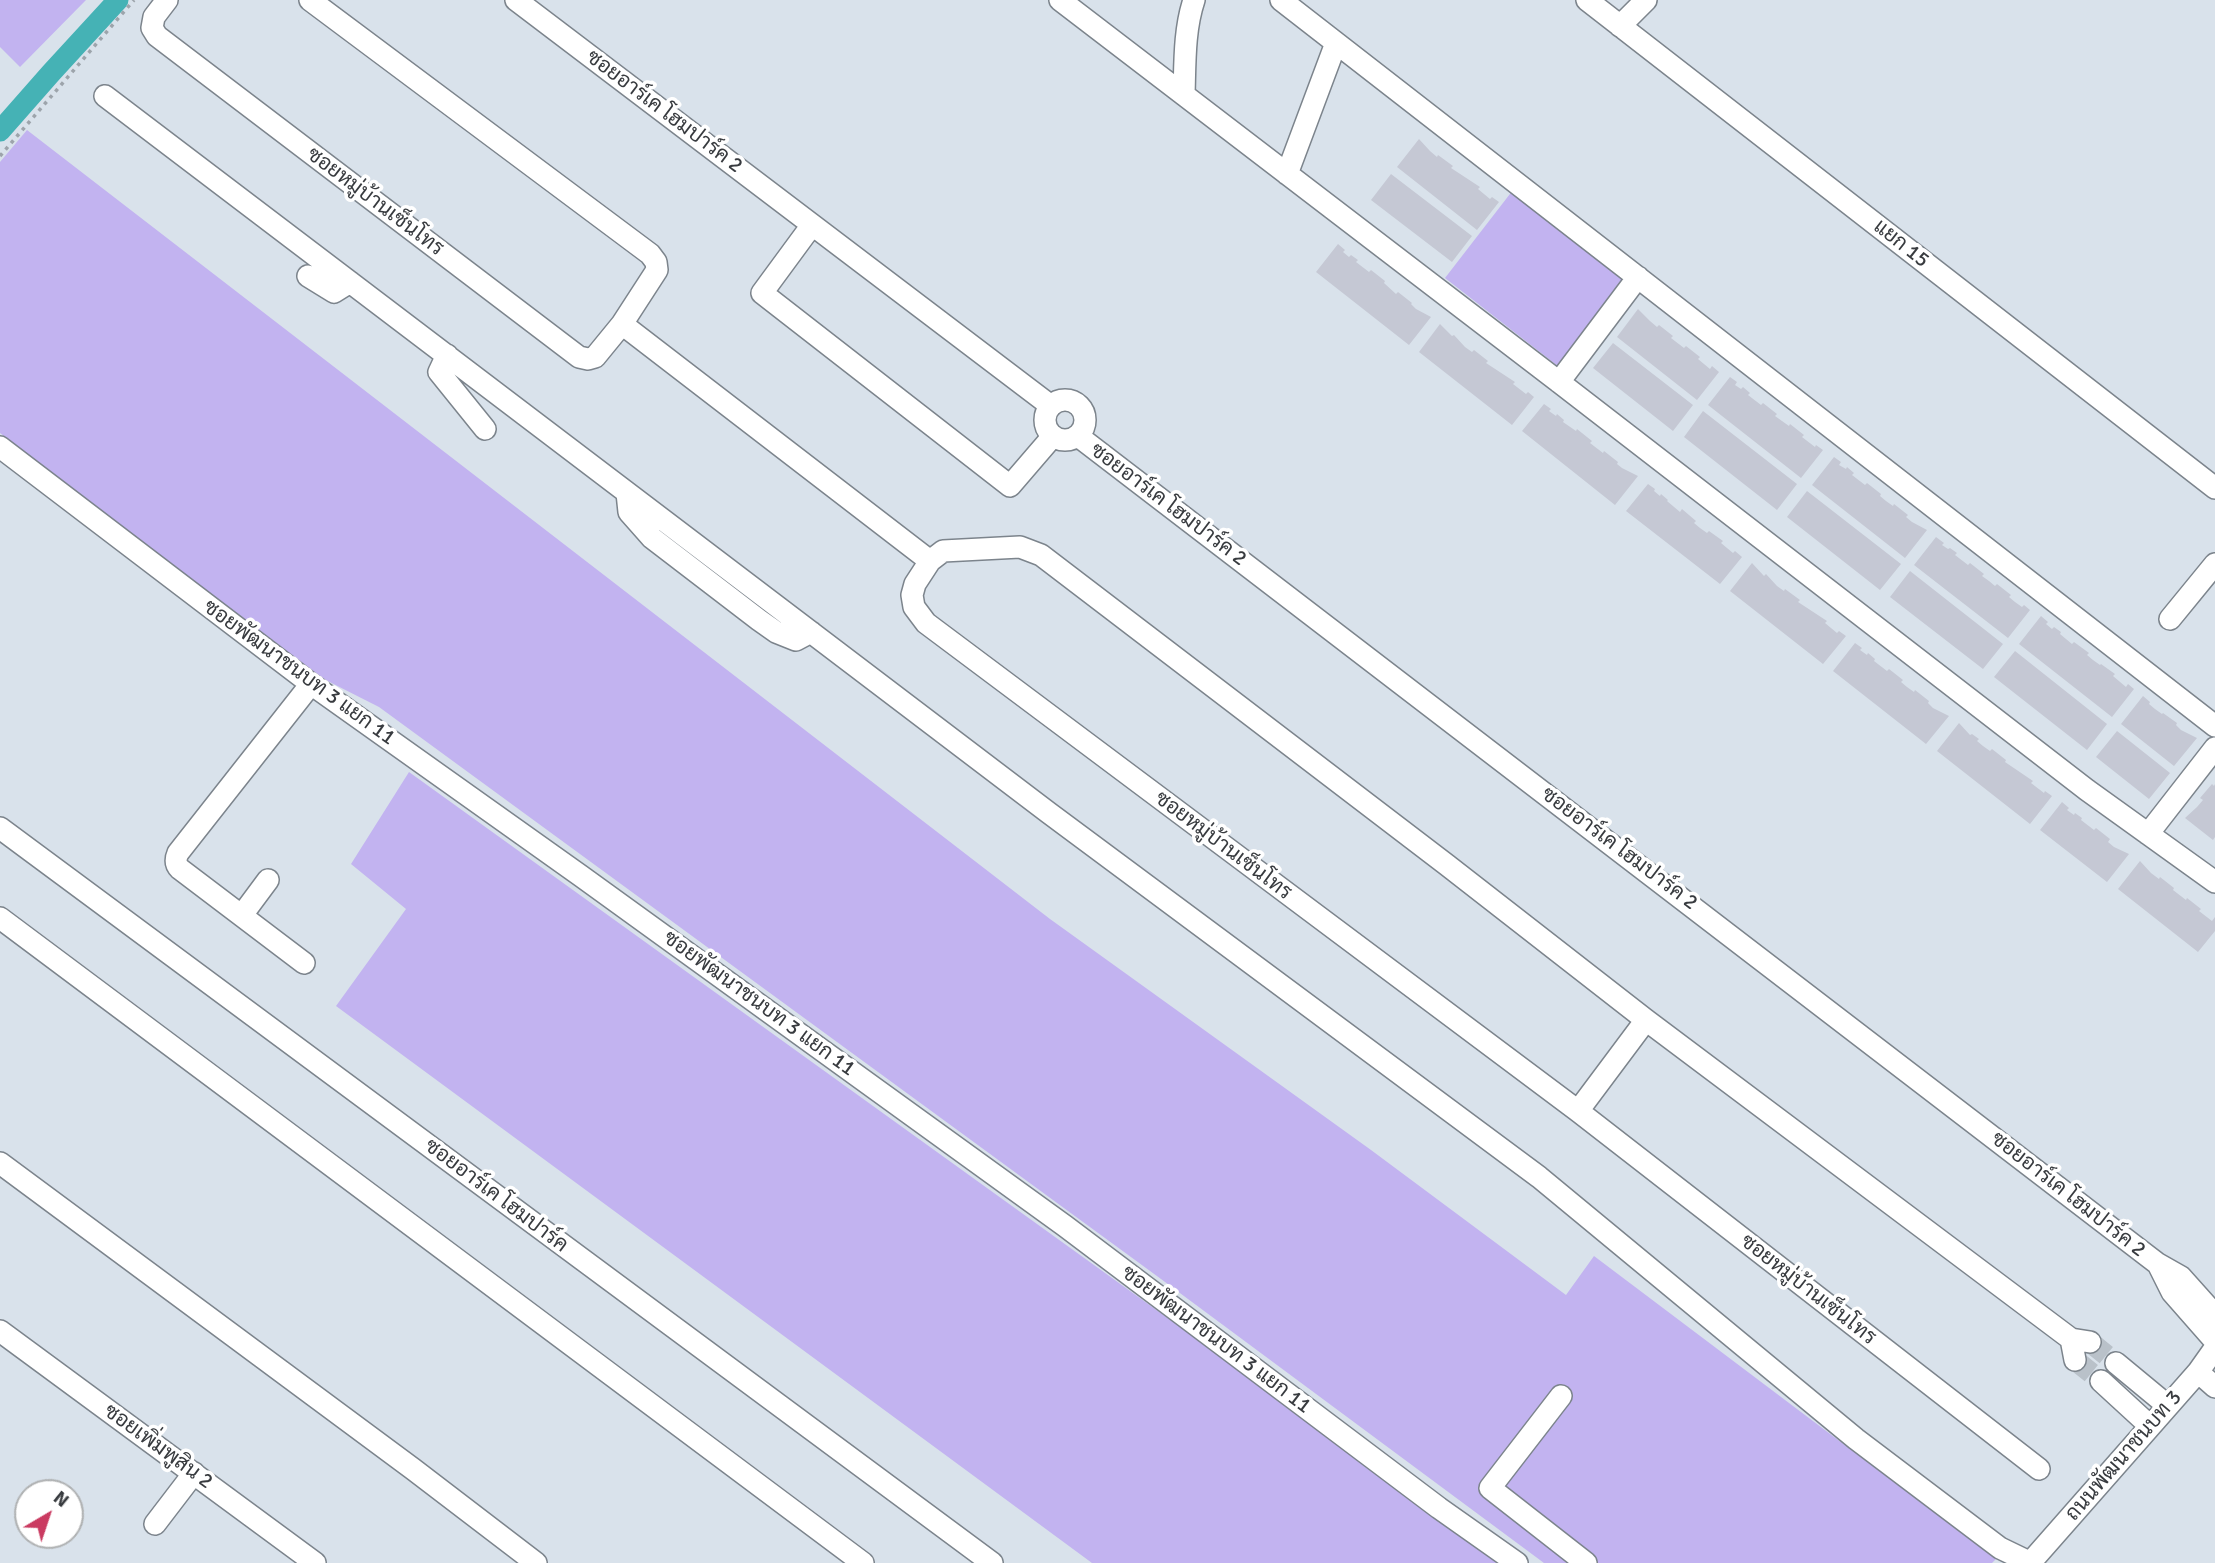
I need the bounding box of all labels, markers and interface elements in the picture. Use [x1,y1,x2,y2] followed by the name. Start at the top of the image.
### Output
[581,45,747,179] street label: ซอยอาร์เค โฮมปาร์ค 2
[301,142,449,262] street label: ซอยหมู่บ้านเซ็นโทร
[1868,215,1934,273] street label: แยก 15
[1085,438,1251,572] street label: ซอยอาร์เค โฮมปาร์ค 2
[198,595,400,751] street label: ซอยพัฒนาชนบท 3 แยก 11
[1536,782,1702,916] street label: ซอยอาร์เค โฮมปาร์ค 2
[1149,786,1297,906] street label: ซอยหมู่บ้านเซ็นโทร
[658,926,860,1082] street label: ซอยพัฒนาชนบท 3 แยก 11
[1986,1127,2150,1263] street label: ซอยอาร์เค โฮมปาร์ค 2
[419,1134,573,1258] street label: ซอยอาร์เค โฮมปาร์ค
[1735,1229,1881,1351] street label: ซอยหมู่บ้านเซ็นโทร
[1116,1260,1316,1420] street label: ซอยพัฒนาชนบท 3 แยก 11
[2061,1386,2187,1526] street label: ถนนพัฒนาชนบท 3
[99,1399,217,1495] street label: ซอยเพิ่มพูสิน 2
[14,1479,84,1549] north arrow
[48,1486,74,1513] text: N

